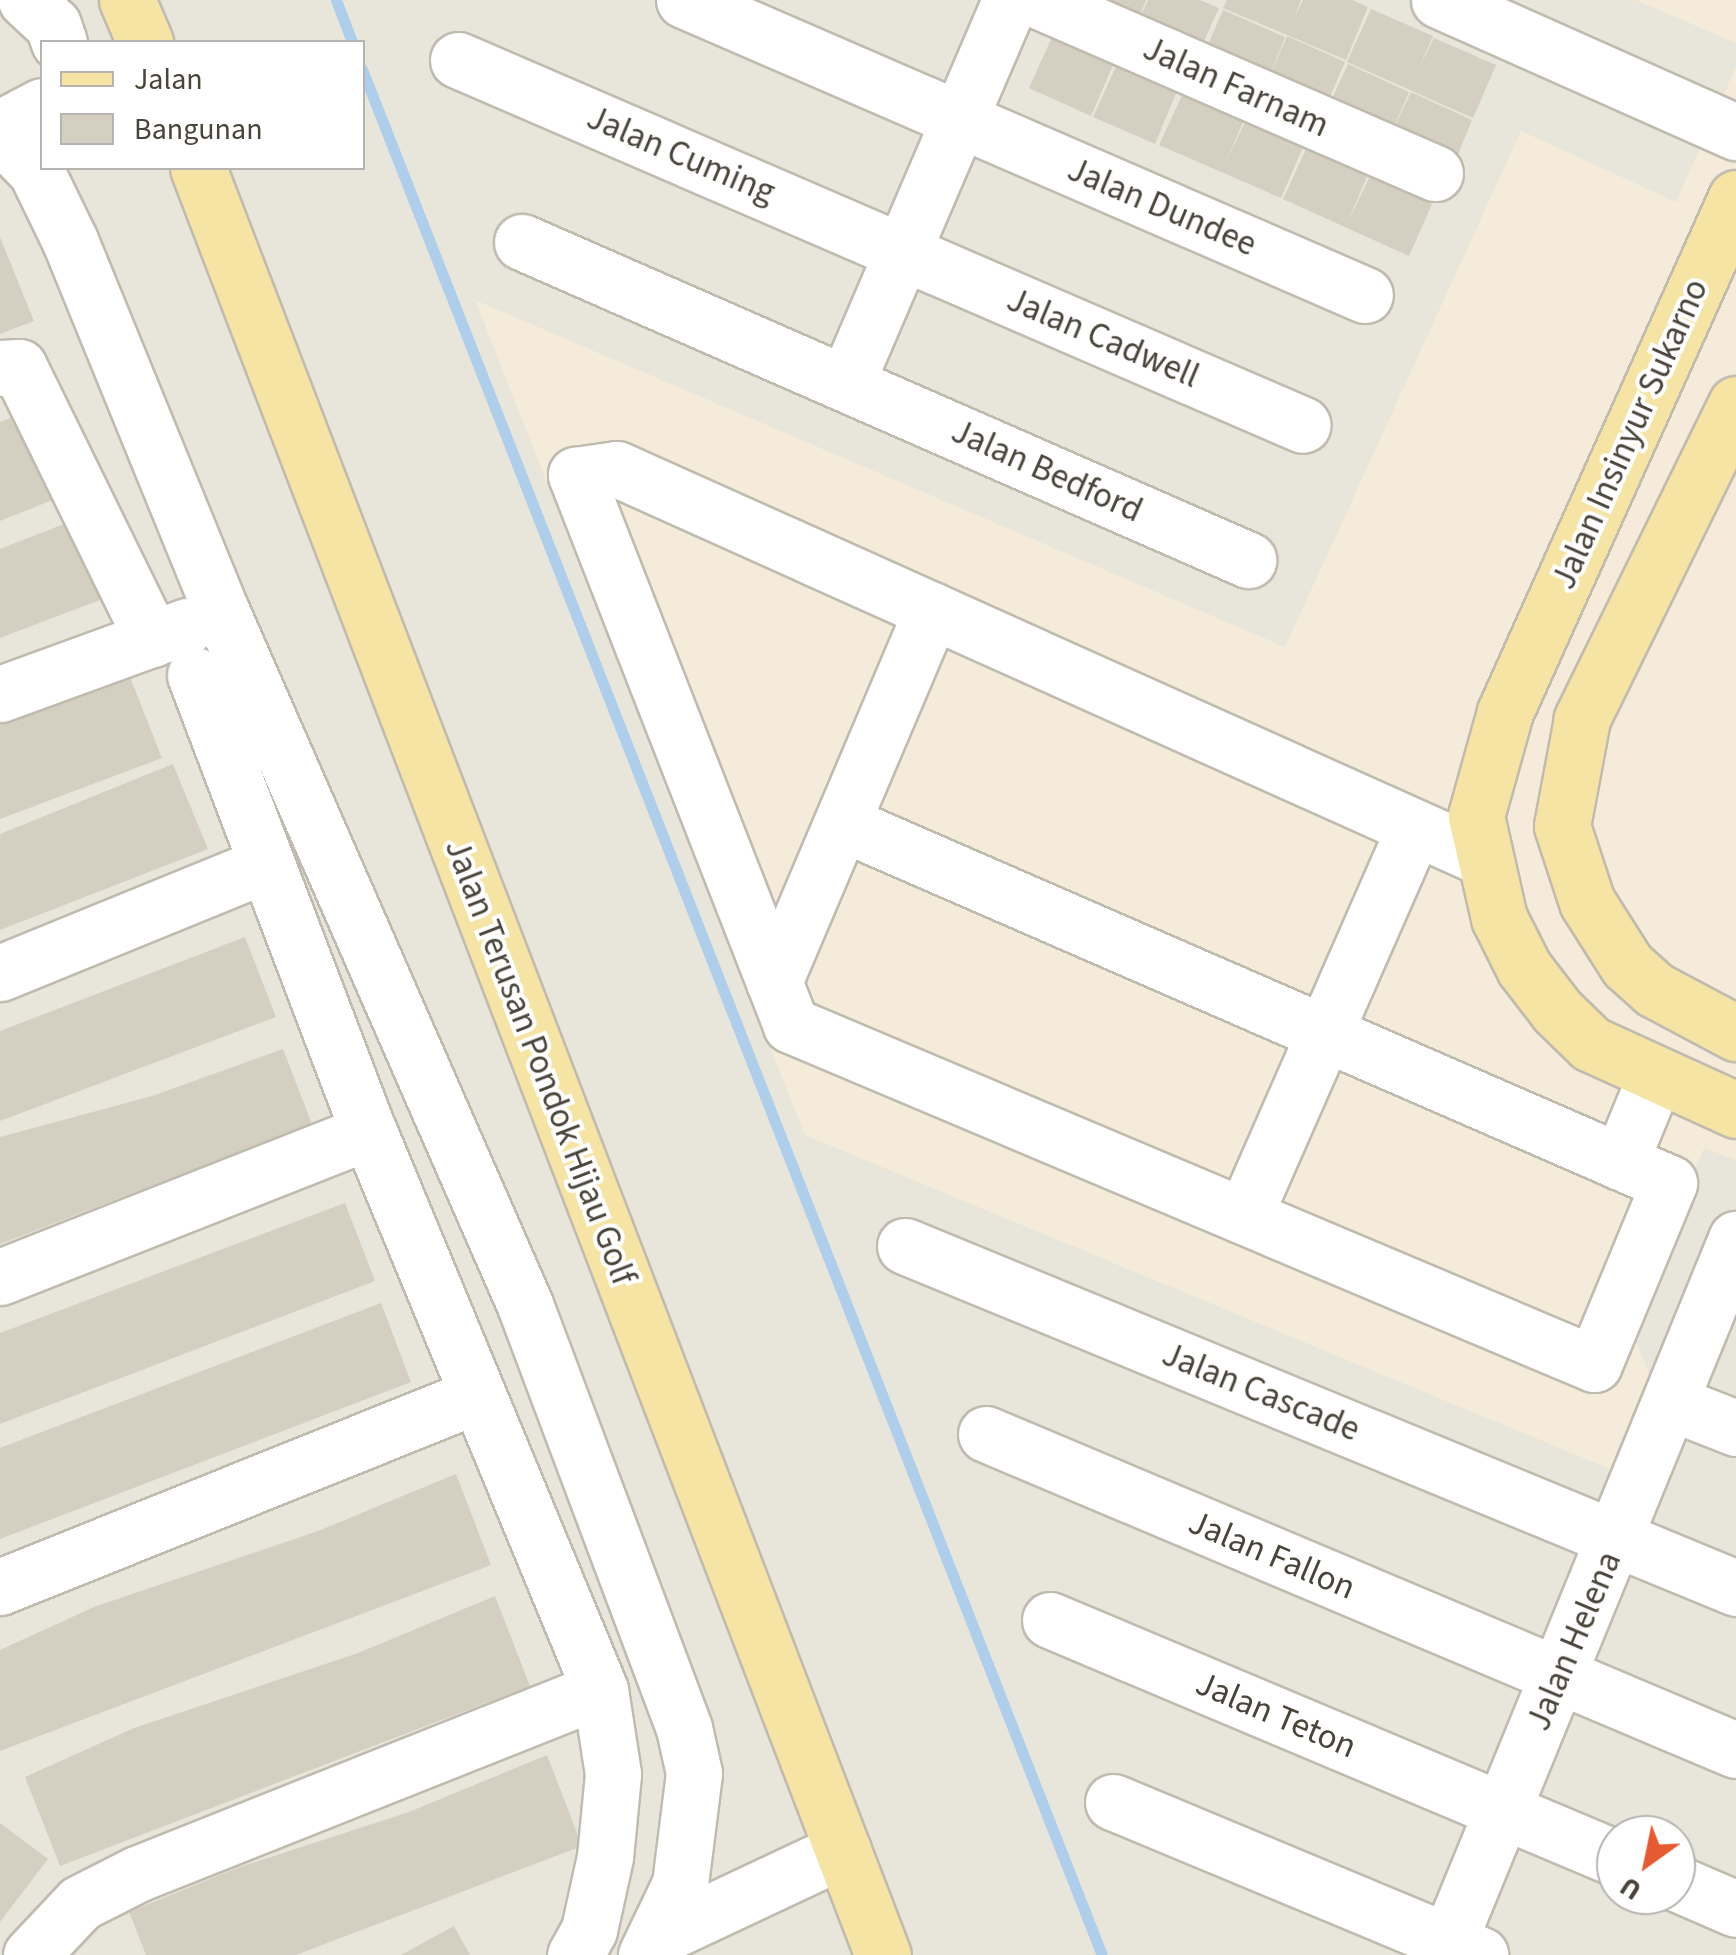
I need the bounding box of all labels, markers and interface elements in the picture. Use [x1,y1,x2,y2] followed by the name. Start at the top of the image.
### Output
[1137,27,1335,147] street label: Jalan Farnam
[40,40,365,170] legend
[134,58,203,101] text: Jalan
[581,97,781,213] street label: Jalan Cuming
[134,108,263,151] text: Bangunan
[1061,148,1263,266] street label: Jalan Dundee
[1543,272,1717,596] street label: Jalan Insinyur Sukarno
[1001,279,1205,397] street label: Jalan Cadwell
[945,410,1149,532] street label: Jalan Bedford
[435,833,645,1291] street label: Jalan Terusan Pondok Hijau Golf
[1156,1333,1366,1451] street label: Jalan Cascade
[1182,1501,1362,1609] street label: Jalan Fallon
[1517,1545,1631,1737] street label: Jalan Helena
[1190,1662,1362,1768] street label: Jalan Teton
[1596,1815,1696,1915] north arrow
[1612,1867,1649,1910] text: U

